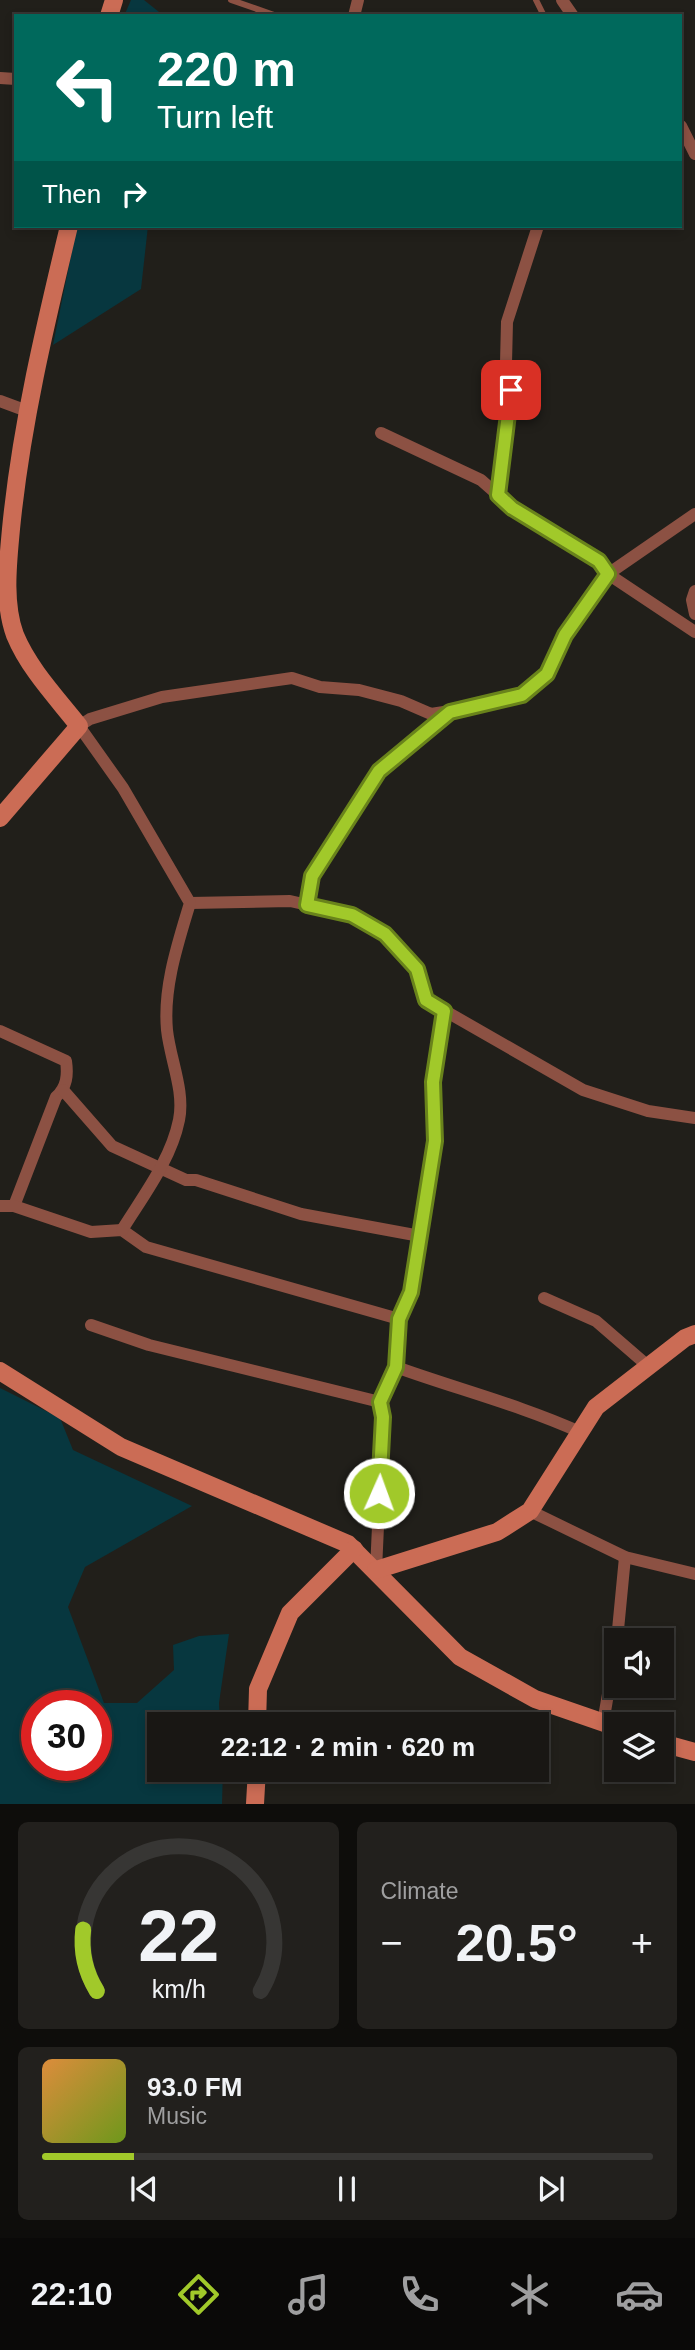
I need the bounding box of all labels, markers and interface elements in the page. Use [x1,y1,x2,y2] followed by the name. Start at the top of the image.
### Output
[42,42,133,133] icon: left
[157,42,296,96] text: 220 m
[157,99,273,135] text: Turn left
[115,175,153,213] icon: right
[42,179,101,209] text: Then
[481,360,541,420] pin
[492,371,530,409] icon: arrive
[342,1456,416,1530] position arrow
[604,1628,674,1782] map controls
[604,1628,674,1698] button: sound
[21,1690,112,1781] speed limit sign: 30
[604,1712,674,1782] button: layers
[221,1732,475,1762] text: 22:12 · 2 min · 620 m
[381,1878,458,1904] text: Climate
[138,1896,219,1977] text: 22
[456,1914,578,1972] text: 20.5°
[381,1922,403,1964] text: −
[631,1922,653,1964] text: +
[151,1975,205,2003] text: km/h
[147,2072,242,2102] text: 93.0 FM
[147,2103,207,2129] text: Music
[125,2170,163,2208] icon: previous
[328,2170,366,2208] icon: pause
[532,2170,570,2208] icon: next
[174,2270,223,2319] icon: directions
[284,2270,333,2319] icon: music
[395,2270,444,2319] icon: phone
[505,2270,554,2319] icon: climate
[615,2270,664,2319] icon: car
[31,2276,113,2312] text: 22:10

